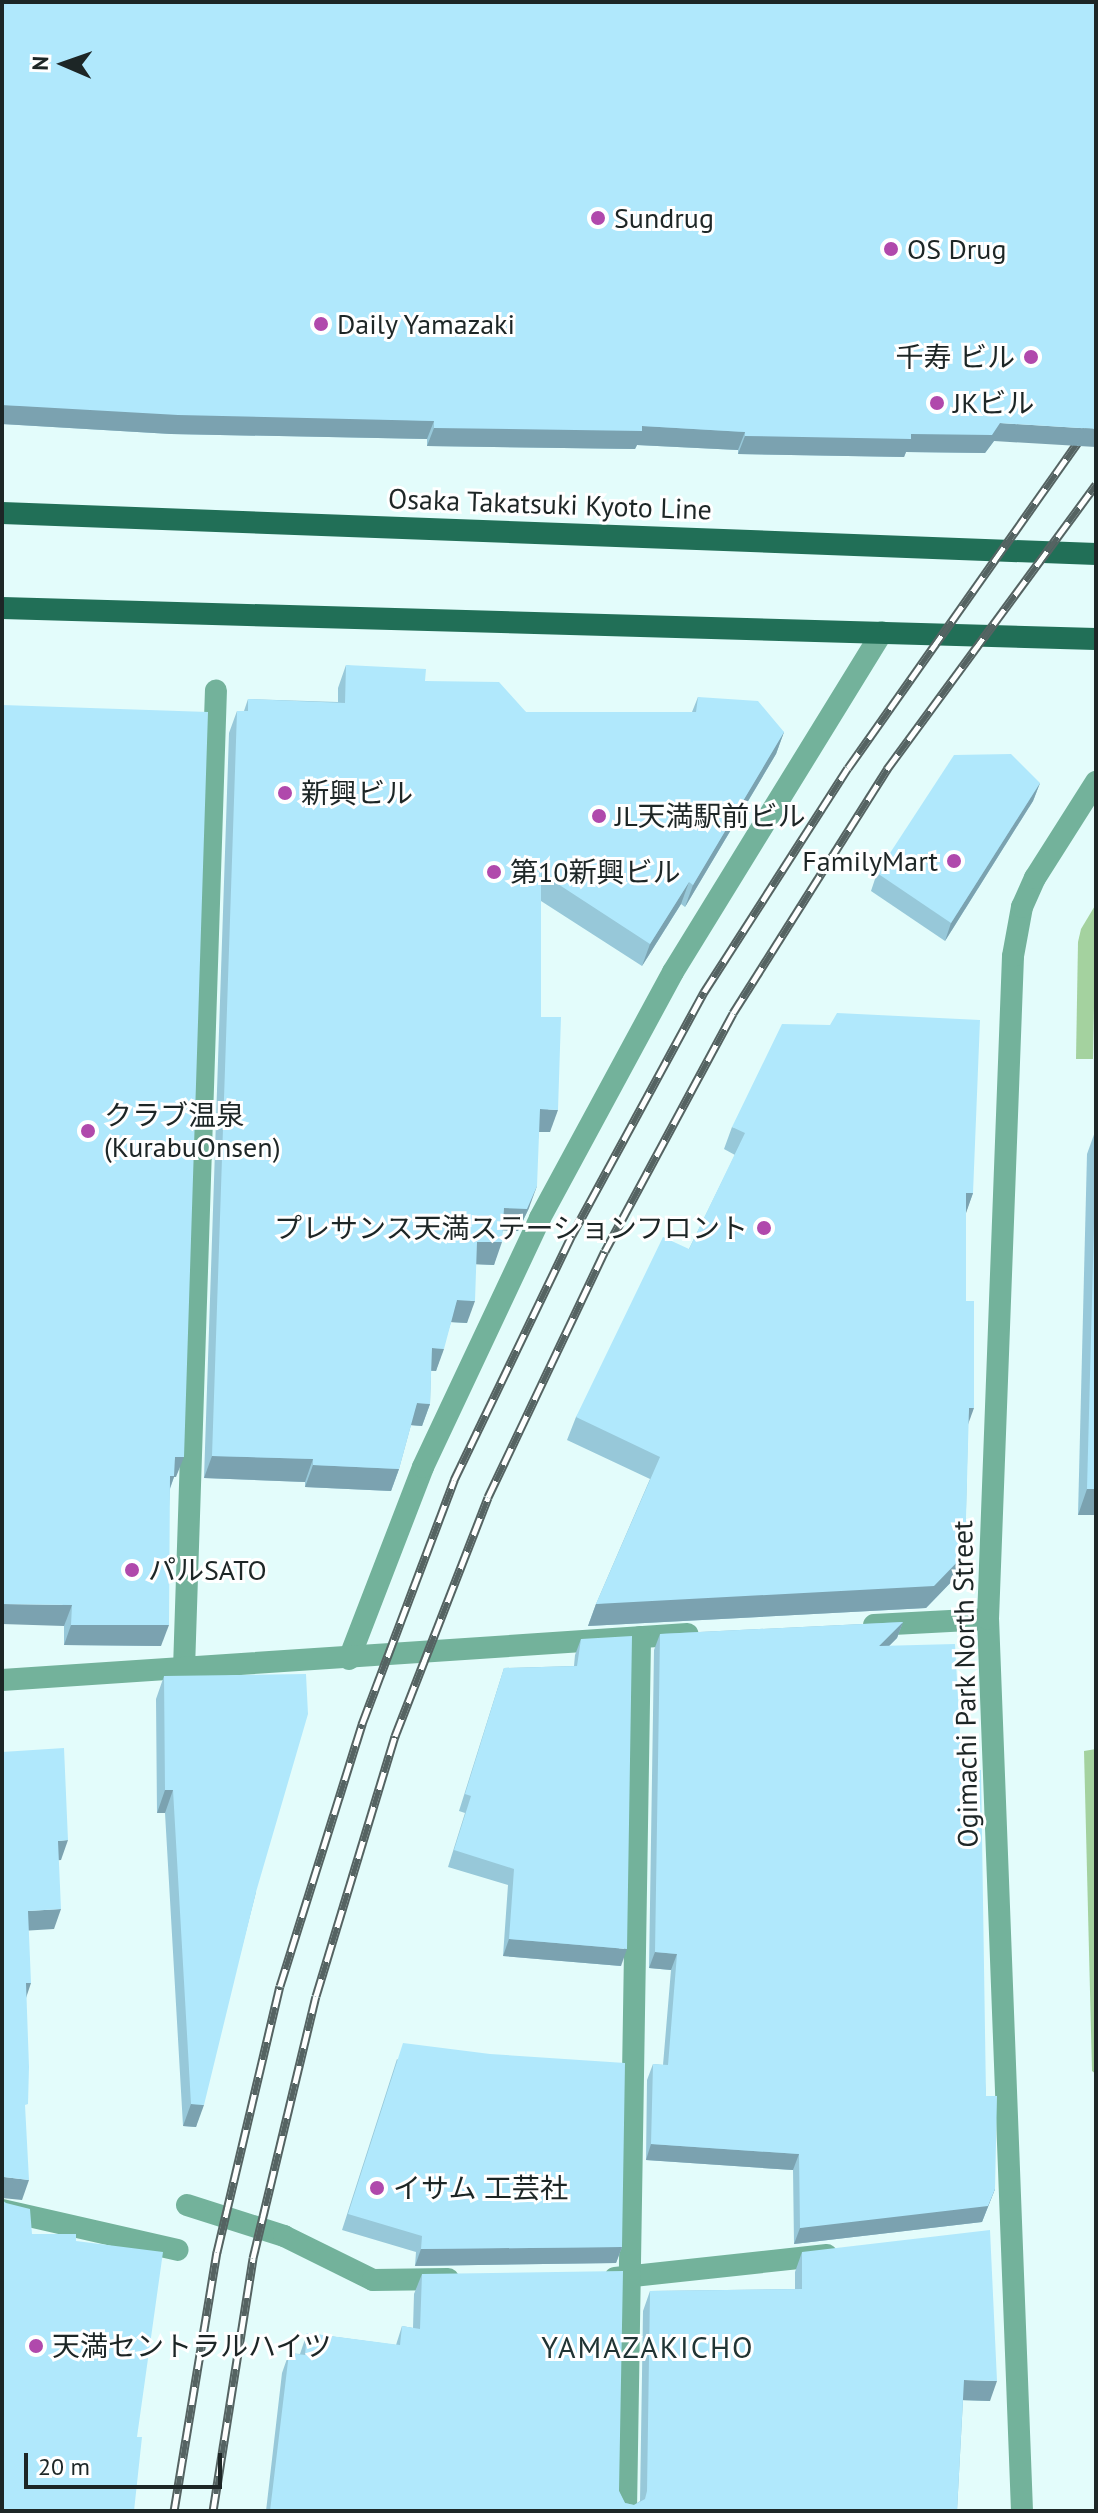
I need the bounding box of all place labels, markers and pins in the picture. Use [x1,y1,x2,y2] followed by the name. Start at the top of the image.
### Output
[614,201,714,235] place label: Sundrug
[589,209,607,227] marker: Sundrug
[907,232,1006,266] place label: OS Drug
[882,240,900,258] marker: OS Drug
[337,307,517,341] place label: Daily Yamazaki
[312,315,330,333] marker: Daily Yamazaki
[896,340,1015,374] place label: 千寿 ビル
[1022,348,1040,366] marker: 千寿 ビル
[953,386,1034,420] place label: JKビル
[928,394,946,412] marker: JKビル
[301,776,413,810] place label: 新興ビル
[276,784,294,802] marker: 新興ビル
[615,799,806,833] place label: JL天満駅前ビル
[590,807,608,825] marker: JL天満駅前ビル
[802,844,938,878] place label: FamilyMart
[945,852,963,870] marker: FamilyMart
[510,855,681,889] place label: 第10新興ビル
[485,863,503,881] marker: 第10新興ビル
[104,1098,280,1164] place label: クラブ温泉 (KurabuOnsen)
[79,1122,97,1140] marker: クラブ温泉 (KurabuOnsen)
[272,1211,748,1245] place label: プレサンス天満ステーションフロント
[755,1219,773,1237] marker: プレサンス天満ステーションフロント
[148,1553,267,1587] place label: パルSATO
[123,1561,141,1579] marker: パルSATO
[393,2171,568,2205] place label: イサム 工芸社
[368,2179,386,2197] marker: イサム 工芸社
[52,2329,332,2363] place label: 天満セントラルハイツ
[27,2337,45,2355] marker: 天満セントラルハイツ

